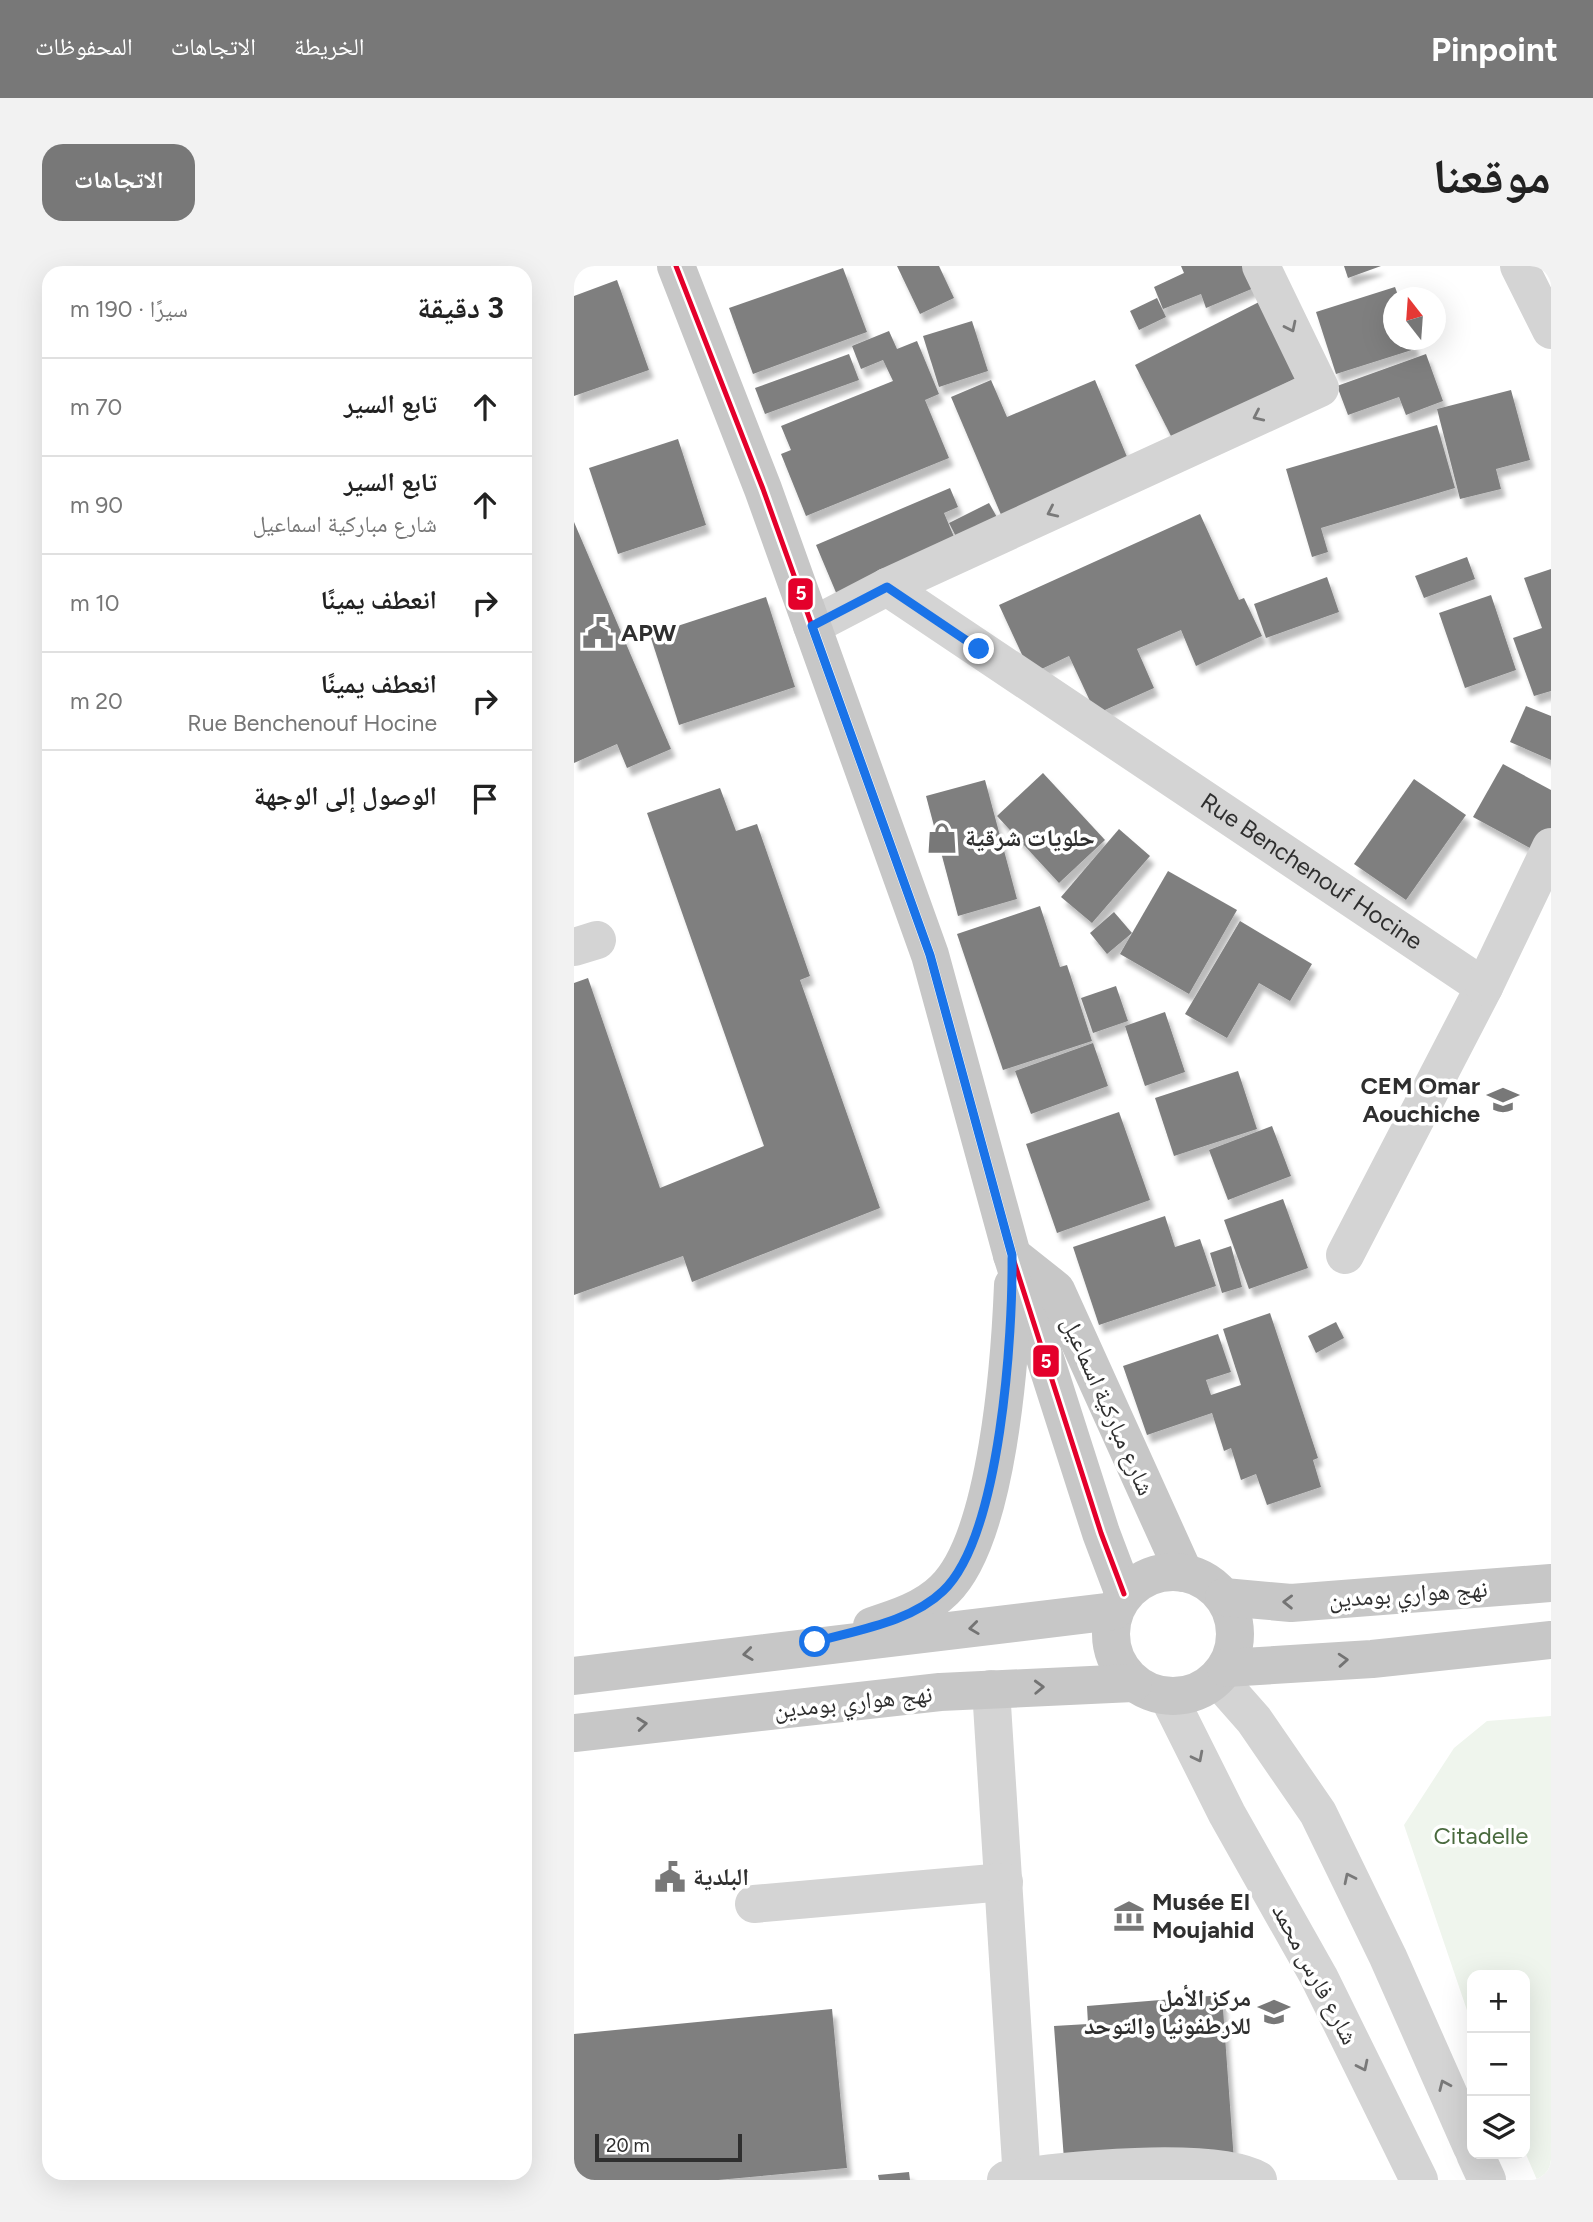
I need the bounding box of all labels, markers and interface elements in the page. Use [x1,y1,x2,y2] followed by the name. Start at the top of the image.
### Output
[1431,30,1558,69] text: Pinpoint
[35,32,133,61] text: المحفوظات
[171,32,256,61] text: الاتجاهات
[294,32,365,61] text: الخريطة
[42,144,195,221] button: الاتجاهات
[1433,146,1551,205] text: موقعنا
[1383,287,1446,350] north arrow
[417,289,504,326] text: 3 دقيقة
[70,295,188,323] text: سيرًا · 190 m
[1282,320,1296,332] one-way arrow
[344,388,437,420] text: تابع السير
[466,388,504,426] icon: ahead
[70,393,122,421] text: 70 m
[1253,408,1265,422] one-way arrow
[344,466,437,498] text: تابع السير
[466,486,504,524] icon: ahead
[70,491,123,519] text: 90 m
[1046,503,1059,517] one-way arrow
[252,510,437,538] text: شارع مباركية اسماعيل
[787,577,814,611] line badge: 5
[795,582,807,605] text: 5
[321,584,437,616] text: انعطف يمينًا
[466,584,504,622] icon: right
[70,589,120,617] text: 10 m
[581,616,615,650] public building icon: APW
[621,618,677,647] place label: APW
[963,633,994,664] route end
[321,668,437,700] text: انعطف يمينًا
[466,682,504,720] icon: right
[70,687,123,715] text: 20 m
[187,709,437,737] text: Rue Benchenouf Hocine
[254,780,437,812] text: الوصول إلى الوجهة
[466,780,504,818] icon: arrive
[1195,786,1428,956] street label: Rue Benchenouf Hocine
[925,821,959,855] shop icon: حلويات شرقية
[965,823,1095,852] place label: حلويات شرقية
[1360,1071,1480,1128] place label: CEM Omar Aouchiche
[1486,1083,1520,1117] school or university icon: CEM Omar Aouchiche
[1055,1312,1161,1500] street label: شارع مباركية اسماعيل
[1032,1344,1060,1378] line badge: 5
[1040,1350,1052,1373] text: 5
[1328,1573,1489,1619] street label: نهج هواري بومدين
[1282,1594,1292,1610] one-way arrow
[968,1620,979,1635] one-way arrow
[799,1626,830,1657] route start
[742,1646,753,1661] one-way arrow
[1338,1653,1349,1668] one-way arrow
[772,1679,934,1729] street label: نهج هواري بومدين
[1034,1680,1045,1695] one-way arrow
[637,1717,648,1732] one-way arrow
[1190,1750,1204,1763] one-way arrow
[1434,1821,1528,1850] park label: Citadelle
[653,1860,687,1894] public building icon: البلدية
[693,1862,749,1891] place label: البلدية
[1344,1873,1358,1885] one-way arrow
[1152,1887,1254,1944] place label: Musée El Moujahid
[1265,1898,1365,2050] street label: شارع فارس محمد
[1112,1899,1146,1933] museum icon: Musée El Moujahid
[1467,1970,1530,2159] map controls
[1467,1970,1530,2033] button: +
[1084,1983,1251,2040] place label: مركز الأمل للارطفونيا والتوحد
[1257,1995,1291,2029] school or university icon: مركز الأمل للارطفونيا والتوحد
[1467,2033,1530,2096] button: −
[1355,2059,1369,2071] one-way arrow
[1438,2080,1452,2092] one-way arrow
[1467,2096,1530,2159] button: layers
[595,2131,742,2163] scale bar
[606,2134,650,2157] text: 20 m

